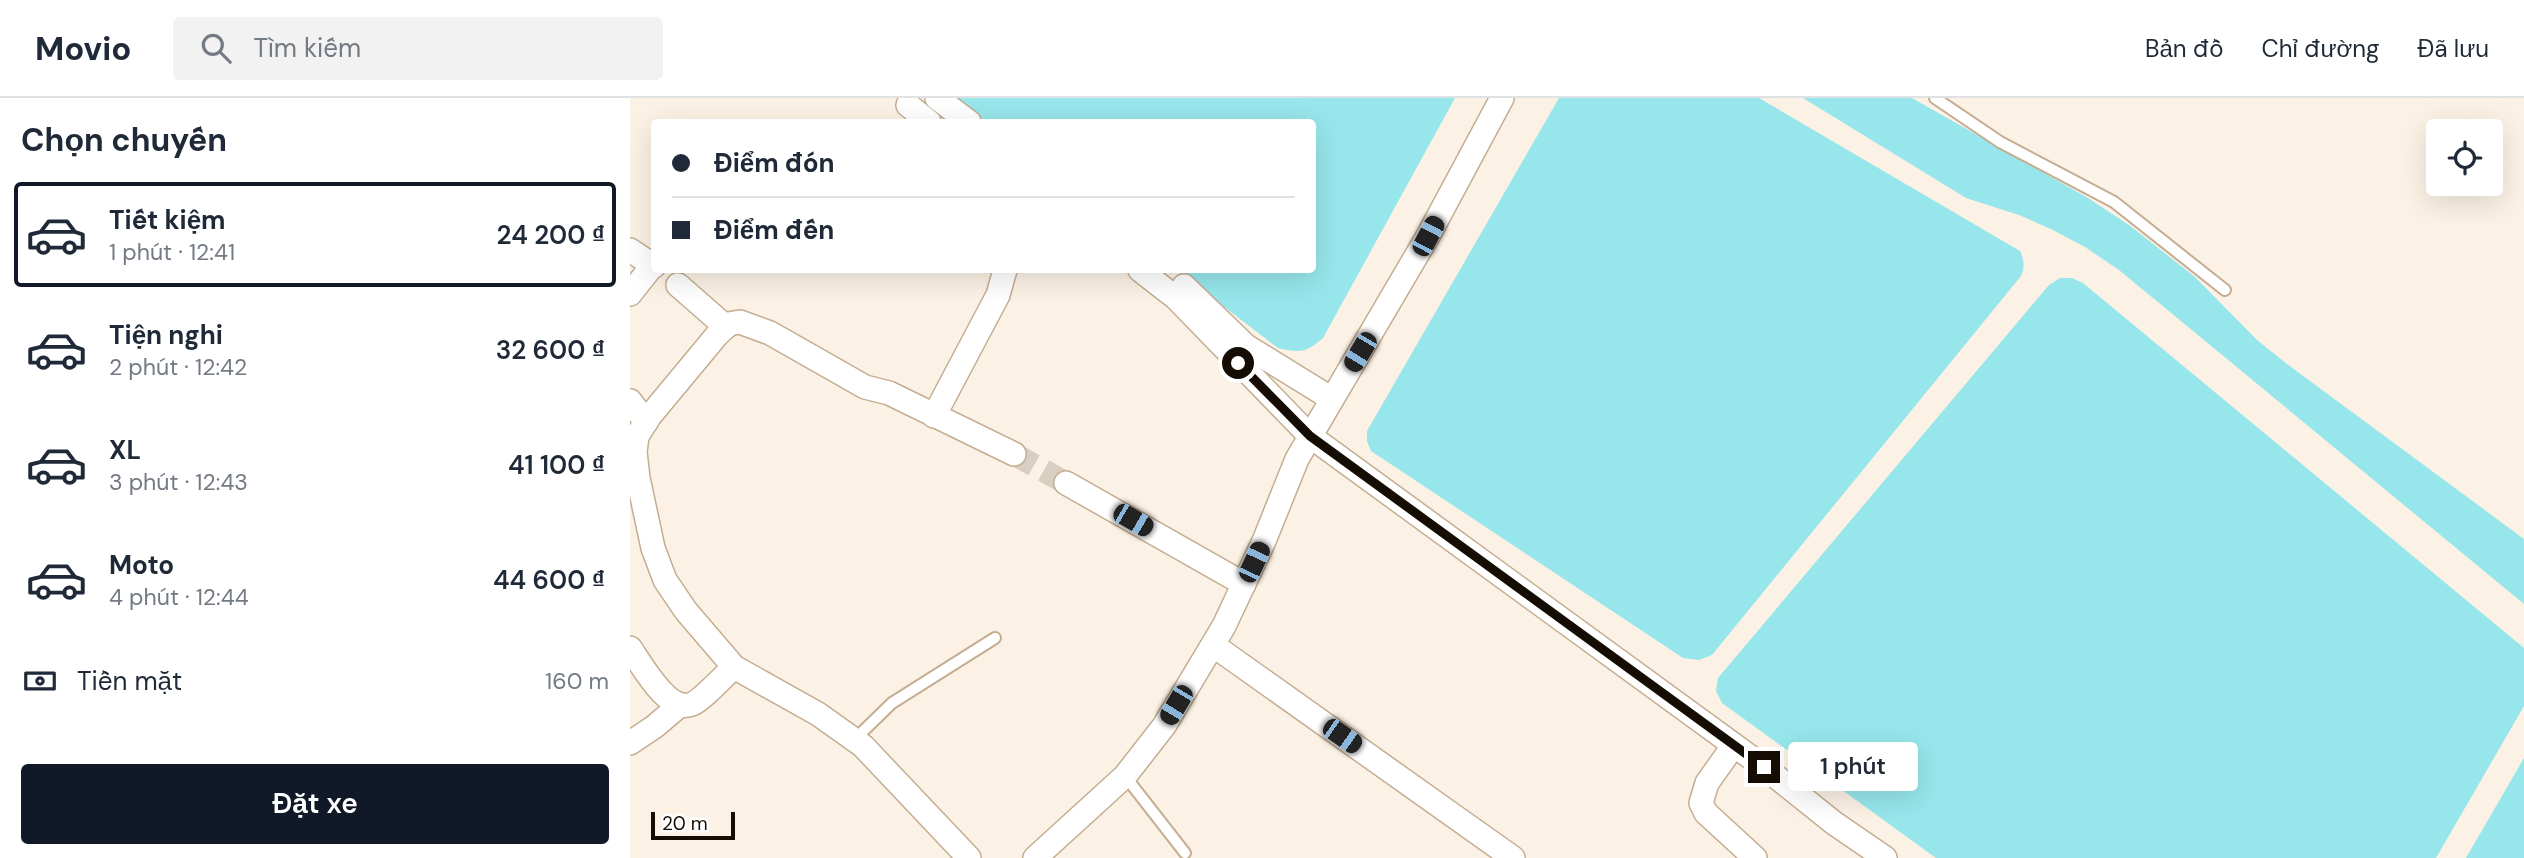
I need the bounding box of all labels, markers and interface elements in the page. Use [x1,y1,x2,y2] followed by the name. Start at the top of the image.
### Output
[173,17,663,80] search box
[35,27,131,70] text: Movio
[197,29,235,67] icon: search
[253,31,361,65] text: Tìm kiếm
[2145,33,2223,64] text: Bản đồ
[2261,33,2379,64] text: Chỉ đường
[2417,33,2489,64] text: Đã lưu
[21,119,227,161] text: Chọn chuyến
[2426,119,2503,196] map controls
[2426,119,2503,196] button: locate
[714,146,835,180] text: Điểm đón
[25,203,88,266] icon: car
[109,203,226,237] text: Tiết kiệm
[714,213,834,247] text: Điểm đến
[1409,213,1448,259] car
[496,218,605,252] text: 24 200 ₫
[109,237,235,267] text: 1 phút · 12:41
[25,318,88,381] icon: car
[109,318,223,352] text: Tiện nghi
[1341,329,1380,375] car
[496,333,605,367] text: 32 600 ₫
[1222,347,1254,379] route start
[109,352,247,382] text: 2 phút · 12:42
[25,433,88,496] icon: car
[109,433,141,467] text: XL
[508,448,605,482] text: 41 100 ₫
[109,467,248,497] text: 3 phút · 12:43
[1110,500,1157,540] car
[1236,539,1273,585] car
[25,548,88,611] icon: car
[109,548,174,582] text: Moto
[493,563,605,597] text: 44 600 ₫
[109,582,249,612] text: 4 phút · 12:44
[21,662,59,700] icon: cash
[77,664,182,698] text: Tiền mặt
[545,666,609,696] text: 160 m
[1157,682,1196,728] car
[1319,715,1366,757] car
[1788,742,1918,792] callout: 1 phút
[1748,751,1780,783] route end
[1820,751,1886,781] text: 1 phút
[21,764,609,844] button: Đặt xe
[651,809,735,841] scale bar
[662,811,708,836] text: 20 m

